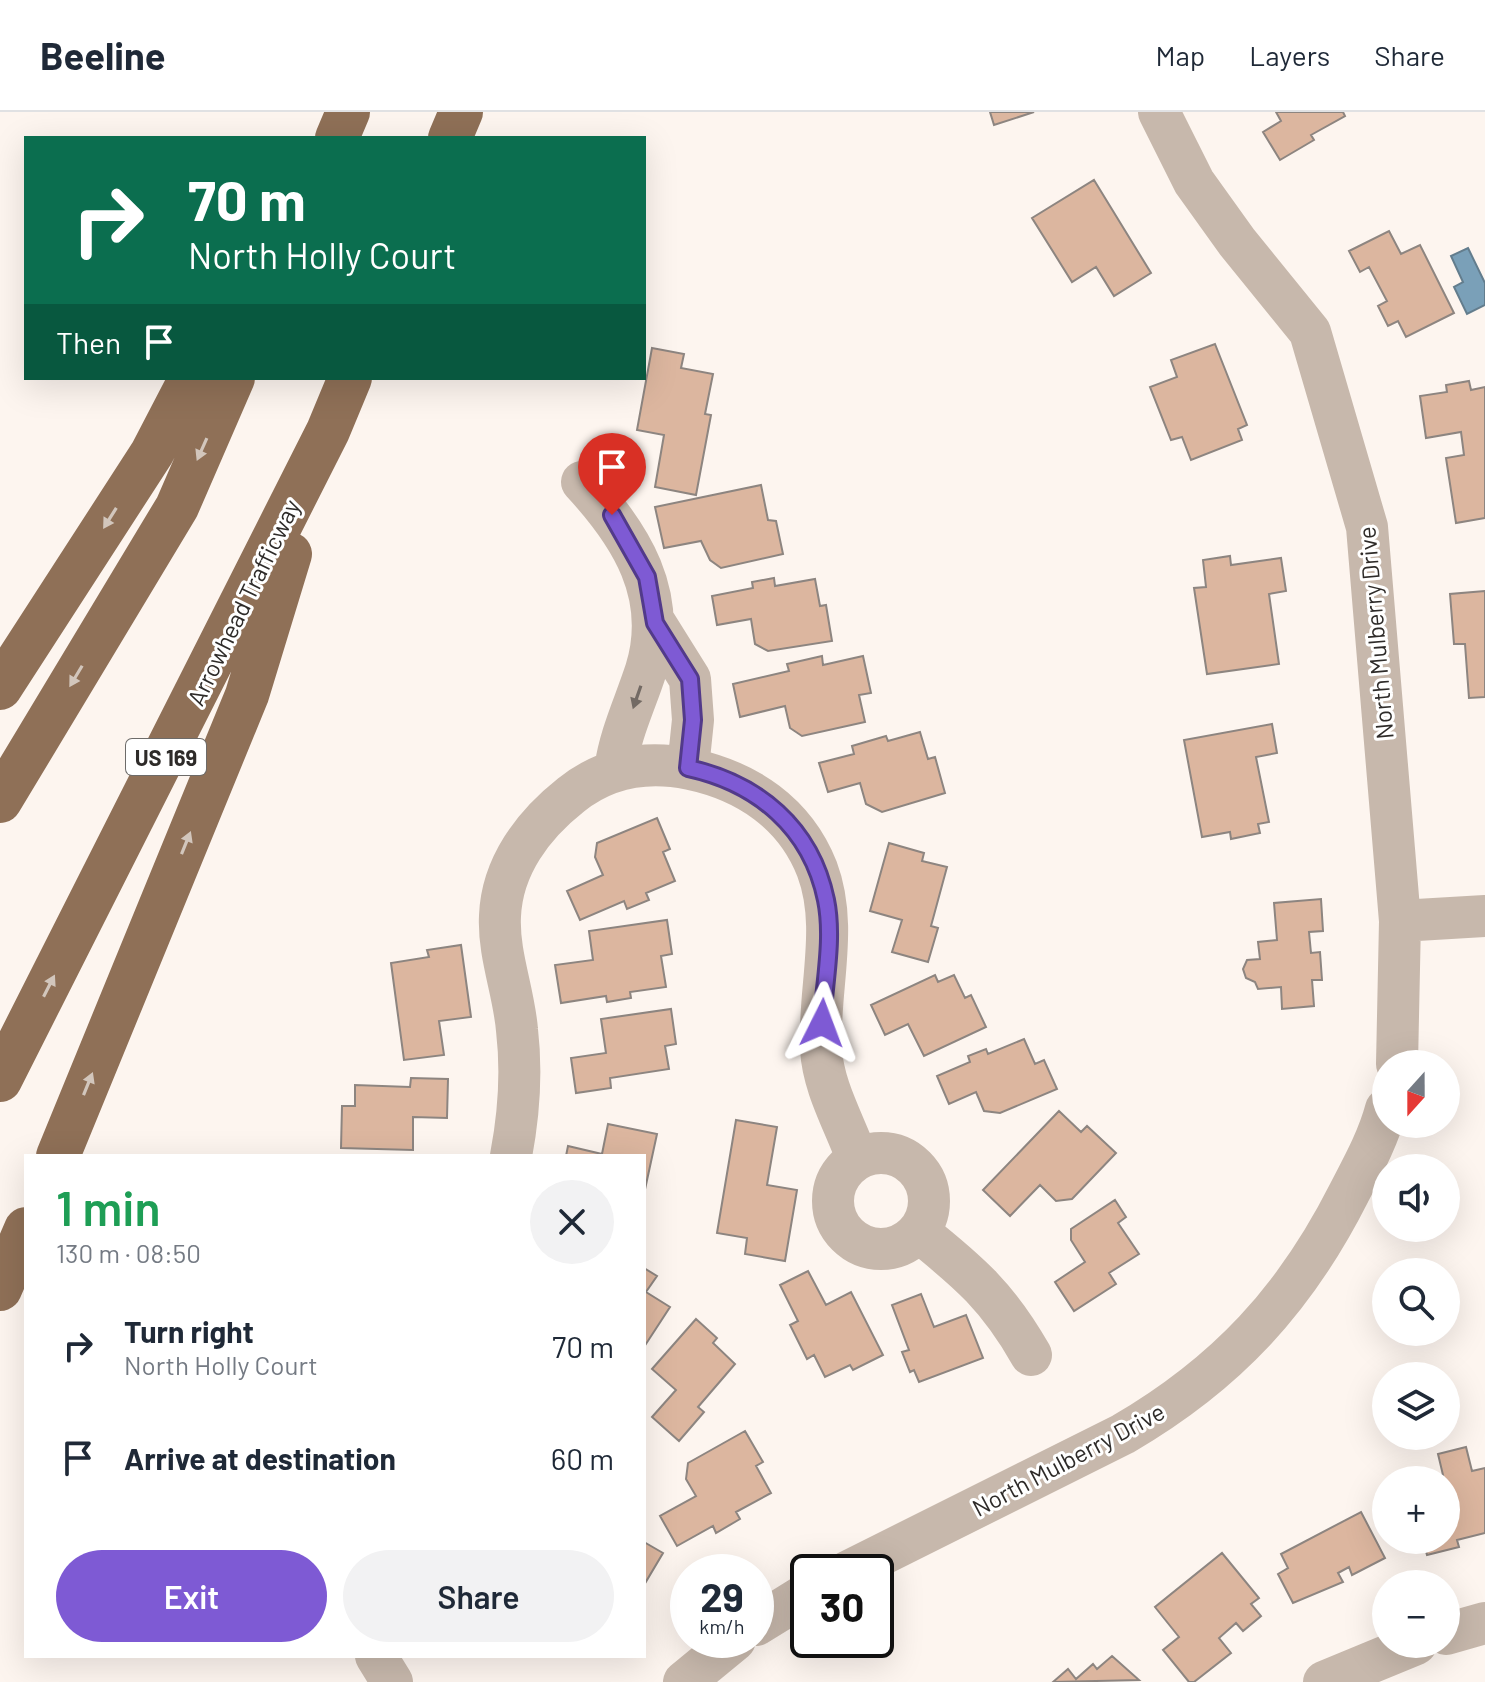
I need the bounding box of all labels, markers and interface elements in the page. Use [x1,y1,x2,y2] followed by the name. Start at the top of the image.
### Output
[40,32,165,78] text: Beeline
[1155,38,1205,72] text: Map
[1249,38,1330,72] text: Layers
[1374,38,1445,72] text: Share
[188,165,306,232] text: 70 m
[56,168,160,272] icon: right
[188,233,456,276] text: North Holly Court
[137,320,181,364] icon: arrive
[56,324,121,360] text: Then
[578,433,646,515] pin
[195,438,209,461] one-way arrow
[590,445,634,489] icon: arrive
[180,494,306,710] street label: Arrowhead Trafficway
[104,507,118,529] one-way arrow
[1351,525,1399,741] street label: North Mulberry Drive
[69,665,83,687] one-way arrow
[630,685,642,709] one-way arrow
[126,739,206,775] road number: US 169
[180,831,193,855] one-way arrow
[41,975,55,997] one-way arrow
[780,981,864,1065] position arrow
[1372,1050,1460,1138] north arrow
[1372,1050,1460,1658] map controls
[81,1072,94,1096] one-way arrow
[1372,1154,1460,1242] button: sound
[56,1178,161,1236] text: 1 min
[530,1180,614,1264] button: close
[56,1237,201,1268] text: 130 m · 08:50
[1372,1258,1460,1346] button: search
[124,1313,254,1349] text: Turn right
[56,1324,100,1368] icon: right
[552,1328,614,1364] text: 70 m
[124,1349,318,1380] text: North Holly Court
[1372,1362,1460,1450] button: layers
[967,1396,1169,1522] street label: North Mulberry Drive
[56,1436,100,1480] icon: arrive
[124,1440,396,1476] text: Arrive at destination
[551,1440,614,1476] text: 60 m
[1372,1466,1460,1554] button: +
[56,1550,327,1642] button: Exit
[343,1550,614,1642] button: Share
[790,1554,894,1658] speed limit sign: 30
[1372,1570,1460,1658] button: −
[700,1572,744,1620] text: 29
[699,1614,745,1638] text: km/h

